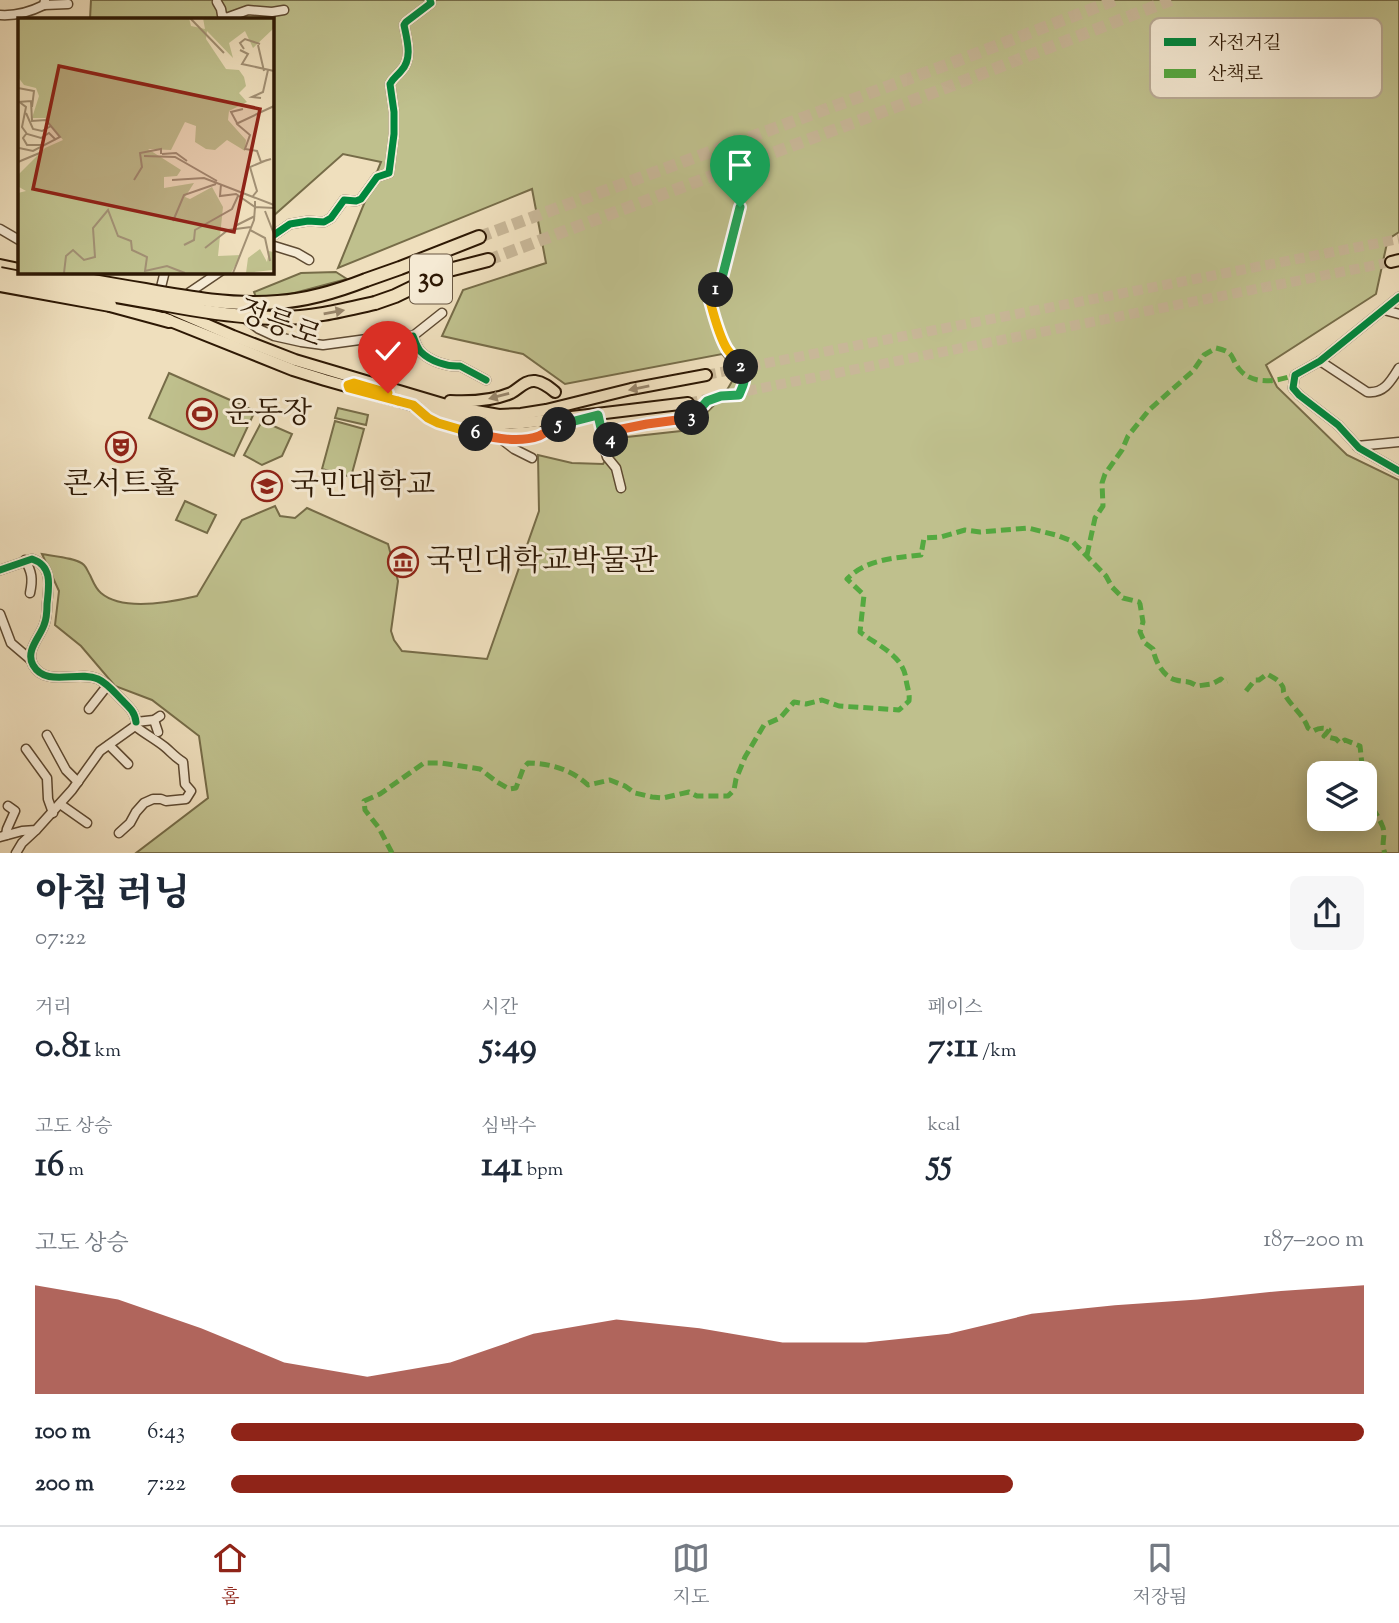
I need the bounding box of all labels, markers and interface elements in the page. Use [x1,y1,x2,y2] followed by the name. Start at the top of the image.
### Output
[18,18,273,273] inset map
[1150,18,1382,98] legend
[1208,31,1281,58] text: 자전거길
[1208,62,1263,89] text: 산책로
[710,135,770,207] pin
[721,146,759,184] icon: arrive
[410,254,452,304] road number: 30
[698,272,734,308] pin: 1
[712,276,719,303] text: 1
[231,290,327,360] street label: 정릉로
[323,306,345,317] one-way arrow
[358,321,418,393] pin
[369,332,407,370] icon: check
[724,350,758,384] pin: 2
[736,353,745,380] text: 2
[628,383,650,394] one-way arrow
[487,391,509,402] one-way arrow
[225,393,312,436] place label: 운동장
[185,397,219,431] sports icon: 운동장
[674,400,710,436] pin: 3
[688,404,695,431] text: 3
[542,408,576,442] pin: 5
[555,411,562,438] text: 5
[458,416,494,452] pin: 6
[471,420,480,447] text: 6
[594,422,628,458] pin: 4
[606,426,615,453] text: 4
[104,430,138,464] theatre icon: 콘서트홀
[63,464,179,507] place label: 콘서트홀
[290,465,435,508] place label: 국민대학교
[250,469,284,503] school or university icon: 국민대학교
[426,541,659,584] place label: 국민대학교박물관
[386,545,420,579] museum icon: 국민대학교박물관
[1307,761,1377,831] map controls
[1307,761,1377,831] button: layers
[35,869,190,923] text: 아침 러닝
[1290,876,1364,950] button: share
[35,922,86,955] text: 07:22
[35,995,72,1022] text: 거리
[481,995,518,1022] text: 시간
[928,995,983,1022] text: 페이스
[35,1022,91,1073] text: 0.81
[481,1022,537,1073] text: 5:49
[928,1022,978,1073] text: 7:11
[91,1038,121,1065] text: km
[978,1038,1017,1065] text: /km
[928,1112,960,1139] text: kcal
[35,1114,112,1141] text: 고도 상승
[481,1114,536,1141] text: 심박수
[928,1139,952,1190] text: 55
[35,1141,64,1192] text: 16
[481,1141,523,1192] text: 141
[64,1157,84,1184] text: m
[523,1157,563,1184] text: bpm
[1263,1224,1364,1257] text: 187–200 m
[35,1228,129,1261] text: 고도 상승
[35,1416,91,1449] text: 100 m
[147,1416,185,1449] text: 6:43
[35,1468,94,1501] text: 200 m
[147,1468,186,1501] text: 7:22
[211,1539,249,1612] tab: 홈
[672,1539,710,1612] tab: 지도
[1133,1539,1188,1612] tab: 저장됨

